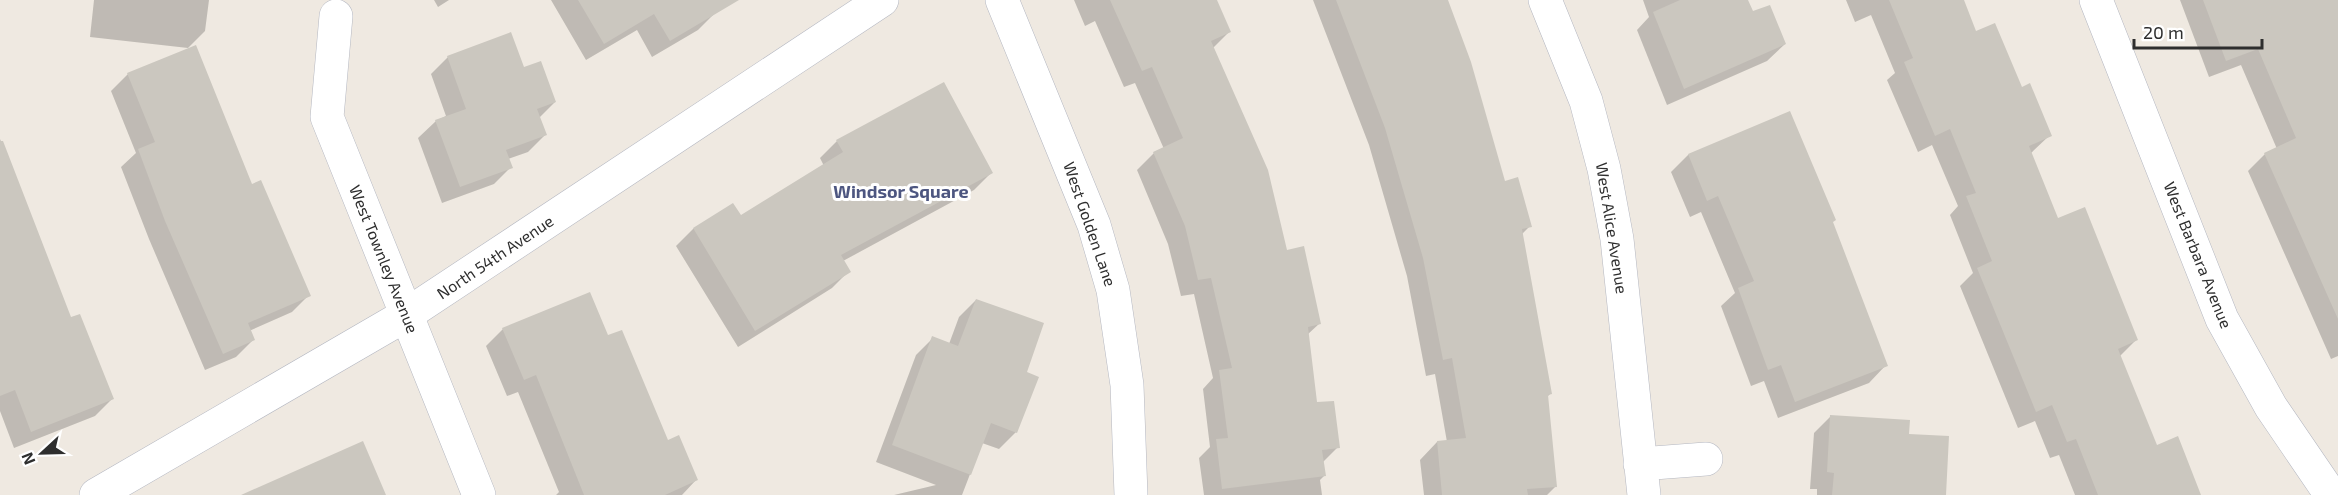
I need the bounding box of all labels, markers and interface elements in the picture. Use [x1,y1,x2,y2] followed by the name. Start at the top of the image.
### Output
[2134,12,2262,50] scale bar
[2143,21,2184,43] text: 20 m
[1060,159,1121,289] street label: West Golden Lane
[1593,161,1632,295] street label: West Alice Avenue
[2160,179,2237,331] street label: West Barbara Avenue
[833,180,969,202] district label: Windsor Square
[346,182,423,336] street label: West Townley Avenue
[433,211,557,303] street label: North 54th Avenue
[12,423,72,483] north arrow
[17,450,39,468] text: N

